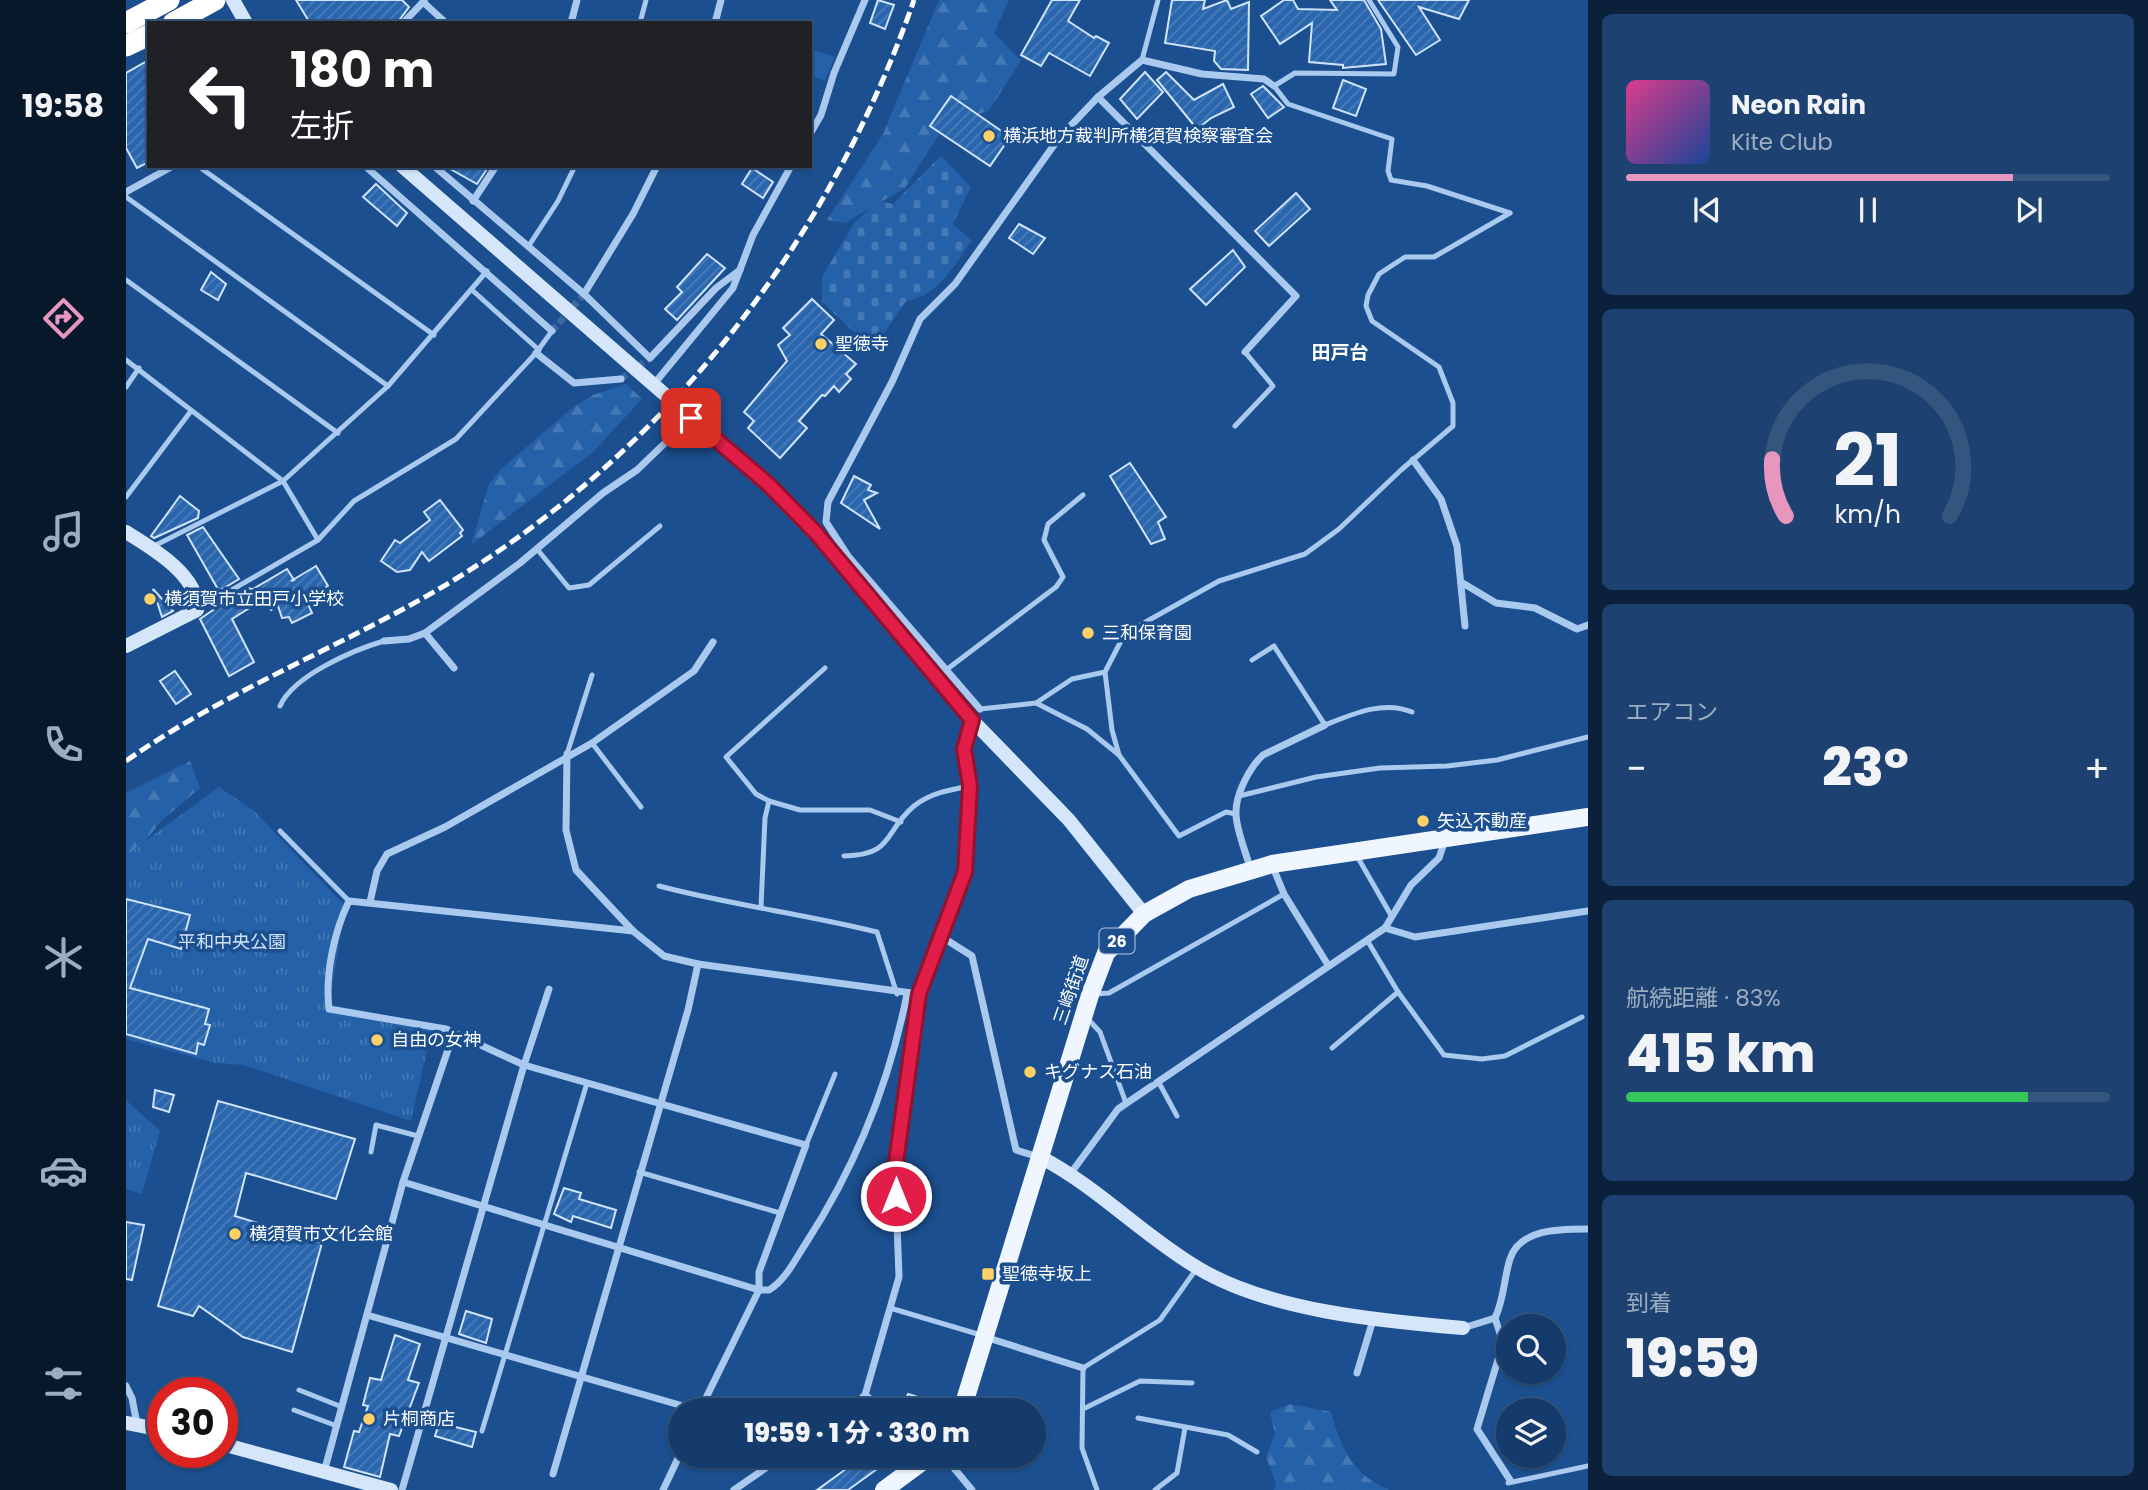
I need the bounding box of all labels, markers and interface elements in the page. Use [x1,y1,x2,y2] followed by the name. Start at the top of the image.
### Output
[290,36,434,104] text: 180 m
[175,49,266,140] icon: left
[22,83,104,128] text: 19:58
[1731,87,1866,123] text: Neon Rain
[290,103,354,148] text: 左折
[1003,123,1273,148] place label: 横浜地方裁判所横須賀検察審査会
[1731,126,1833,158] text: Kite Club
[981,128,997,144] marker: 横浜地方裁判所横須賀検察審査会
[1688,191,1726,229] icon: previous
[1849,191,1887,229] icon: pause
[2010,191,2048,229] icon: next
[39,294,88,343] icon: directions
[835,331,889,356] place label: 聖徳寺
[813,336,829,352] marker: 聖徳寺
[1311,339,1369,366] district label: 田戸台
[661,388,721,448] pin
[672,399,710,437] icon: arrive
[1834,410,1902,511] text: 21
[1835,497,1901,532] text: km/h
[39,507,88,556] icon: music
[164,586,344,611] place label: 横須賀市立田戸小学校
[142,591,158,607] marker: 横須賀市立田戸小学校
[1102,620,1192,645] place label: 三和保育園
[1080,625,1096,641] marker: 三和保育園
[1626,696,1718,728] text: エアコン
[39,720,88,769] icon: phone
[1822,731,1909,804] text: 23°
[1626,742,1647,795] text: −
[2084,742,2110,795] text: +
[1437,808,1527,833] place label: 矢込不動産
[1415,813,1431,829] marker: 矢込不動産
[1100,928,1135,953] road number: 26
[178,929,286,954] park label: 平和中央公園
[39,933,88,982] icon: climate
[1047,952,1094,1028] street label: 三崎街道
[1626,982,1781,1014] text: 航続距離 · 83%
[1626,1017,1815,1090] text: 415 km
[391,1027,481,1052] place label: 自由の女神
[369,1032,385,1048] marker: 自由の女神
[1044,1059,1152,1084] place label: キグナス石油
[1022,1064,1038,1080] marker: キグナス石油
[39,1146,88,1195] icon: car
[859,1159,933,1233] position arrow
[249,1221,393,1246] place label: 横須賀市文化会館
[227,1226,243,1242] marker: 横須賀市文化会館
[1002,1261,1092,1286] place label: 聖徳寺坂上
[980,1266,996,1282] marker: 聖徳寺坂上
[1626,1287,1672,1319] text: 到着
[1496,1314,1566,1468] map controls
[1496,1314,1566,1384] button: search
[1626,1322,1759,1395] text: 19:59
[39,1359,88,1408] icon: filters
[147,1377,238,1468] speed limit sign: 30
[1496,1398,1566,1468] button: layers
[383,1406,455,1431] place label: 片桐商店
[361,1411,377,1427] marker: 片桐商店
[744,1415,970,1451] text: 19:59 · 1 分 · 330 m

